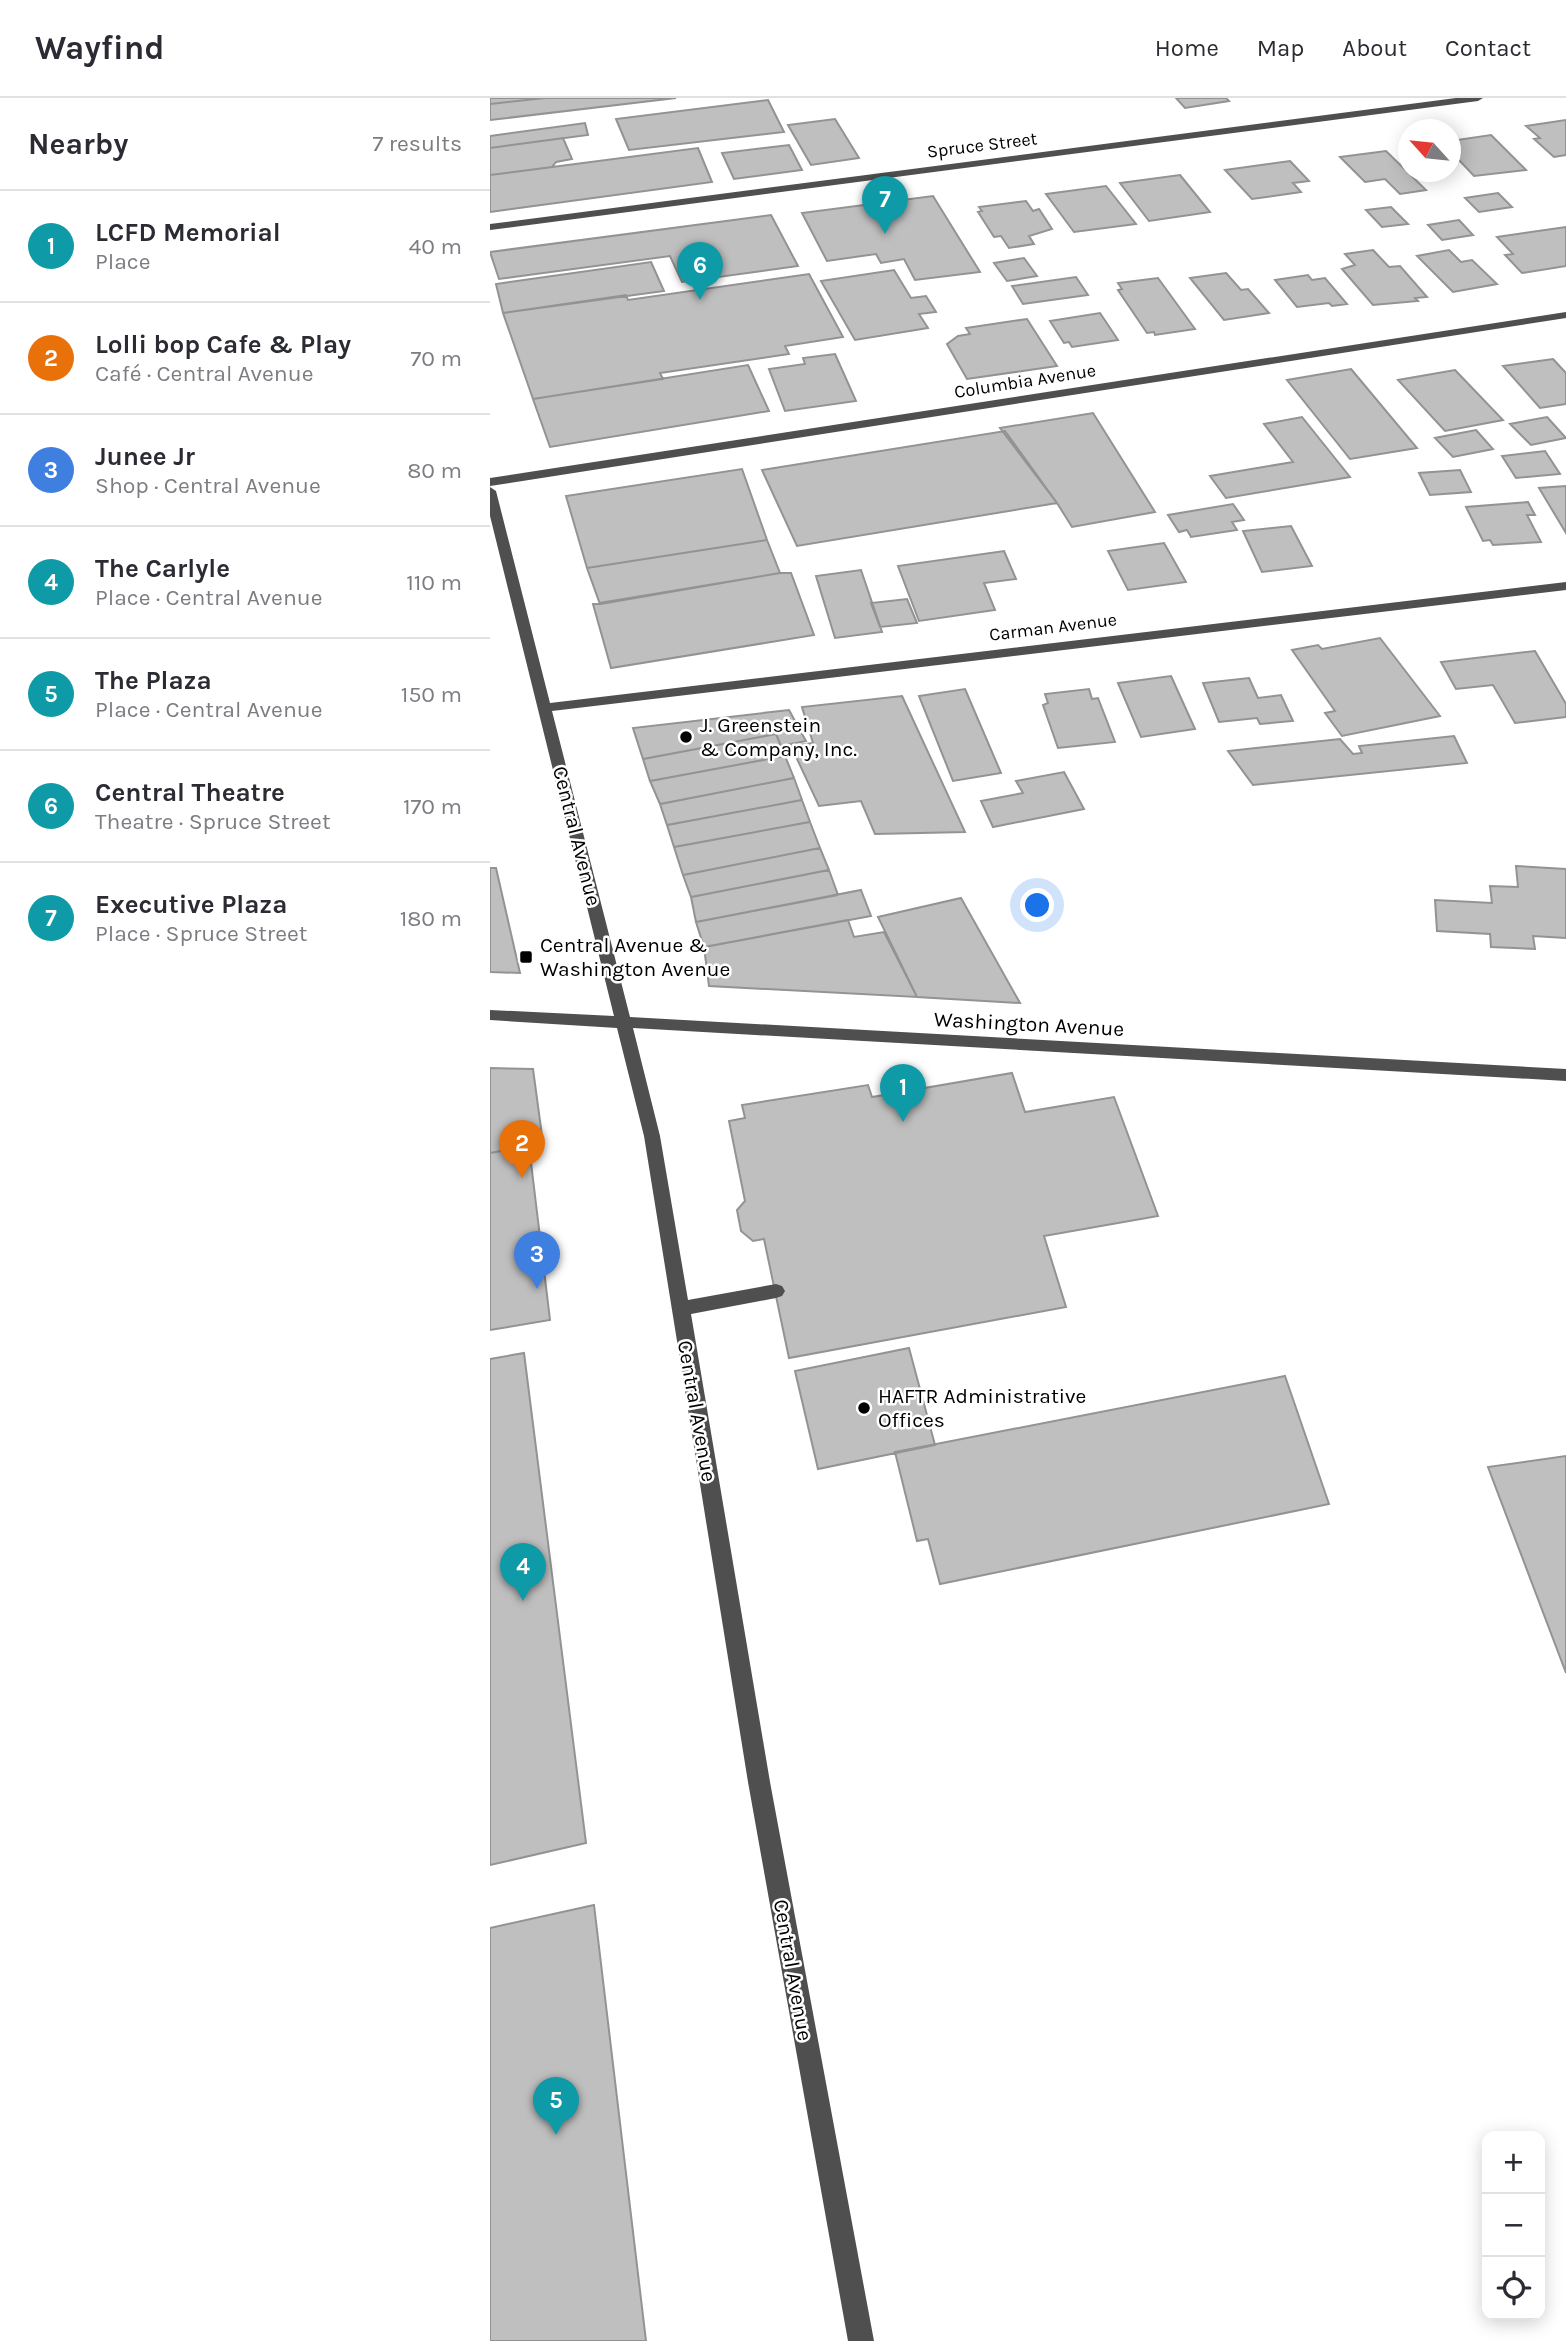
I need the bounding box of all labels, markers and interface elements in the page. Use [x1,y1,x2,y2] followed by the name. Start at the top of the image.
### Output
[35,29,165,67] text: Wayfind
[1155,34,1219,62] text: Home
[1257,34,1304,62] text: Map
[1342,34,1407,62] text: About
[1445,34,1531,62] text: Contact
[1398,119,1461,182] north arrow
[28,126,128,162] text: Nearby
[926,127,1039,163] street label: Spruce Street
[372,130,462,157] text: 7 results
[862,176,908,234] pin: 7
[95,217,281,248] text: LCFD Memorial
[47,233,55,260] text: 1
[409,233,462,260] text: 40 m
[677,242,723,300] pin: 6
[95,248,151,275] text: Place
[95,329,351,360] text: Lolli bop Cafe & Play
[44,345,58,372] text: 2
[411,345,462,372] text: 70 m
[953,359,1097,403] street label: Columbia Avenue
[95,360,314,387] text: Café · Central Avenue
[95,441,195,472] text: Junee Jr
[44,457,58,484] text: 3
[407,457,462,484] text: 80 m
[95,472,321,499] text: Shop · Central Avenue
[95,553,230,584] text: The Carlyle
[44,569,58,596] text: 4
[406,569,462,596] text: 110 m
[95,584,323,611] text: Place · Central Avenue
[988,608,1118,646] street label: Carman Avenue
[95,665,212,696] text: The Plaza
[44,681,58,708] text: 5
[401,681,462,708] text: 150 m
[95,696,323,723] text: Place · Central Avenue
[700,713,857,761] place label: J. Greenstein & Company, Inc.
[678,729,694,745] marker: J. Greenstein & Company, Inc.
[548,764,606,908] street label: Central Avenue
[95,777,285,808] text: Central Theatre
[44,793,58,820] text: 6
[403,793,462,820] text: 170 m
[95,808,331,835] text: Theatre · Spruce Street
[1020,888,1054,922] your location
[95,889,287,920] text: Executive Plaza
[45,905,57,932] text: 7
[400,905,462,932] text: 180 m
[95,920,307,947] text: Place · Spruce Street
[540,933,730,981] place label: Central Avenue & Washington Avenue
[518,949,534,965] marker: Central Avenue & Washington Avenue
[933,1007,1125,1041] street label: Washington Avenue
[880,1064,926,1122] pin: 1
[499,1120,545,1178] pin: 2
[514,1231,560,1289] pin: 3
[673,1338,721,1484] street label: Central Avenue
[878,1384,1086,1432] place label: HAFTR Administrative Offices
[856,1400,872,1416] marker: HAFTR Administrative Offices
[500,1543,546,1601] pin: 4
[769,1897,817,2043] street label: Central Avenue
[533,2077,579,2135] pin: 5
[1482,2131,1545,2320] map controls
[1482,2131,1545,2194] button: +
[1482,2194,1545,2257] button: −
[1482,2257,1545,2320] button: locate

